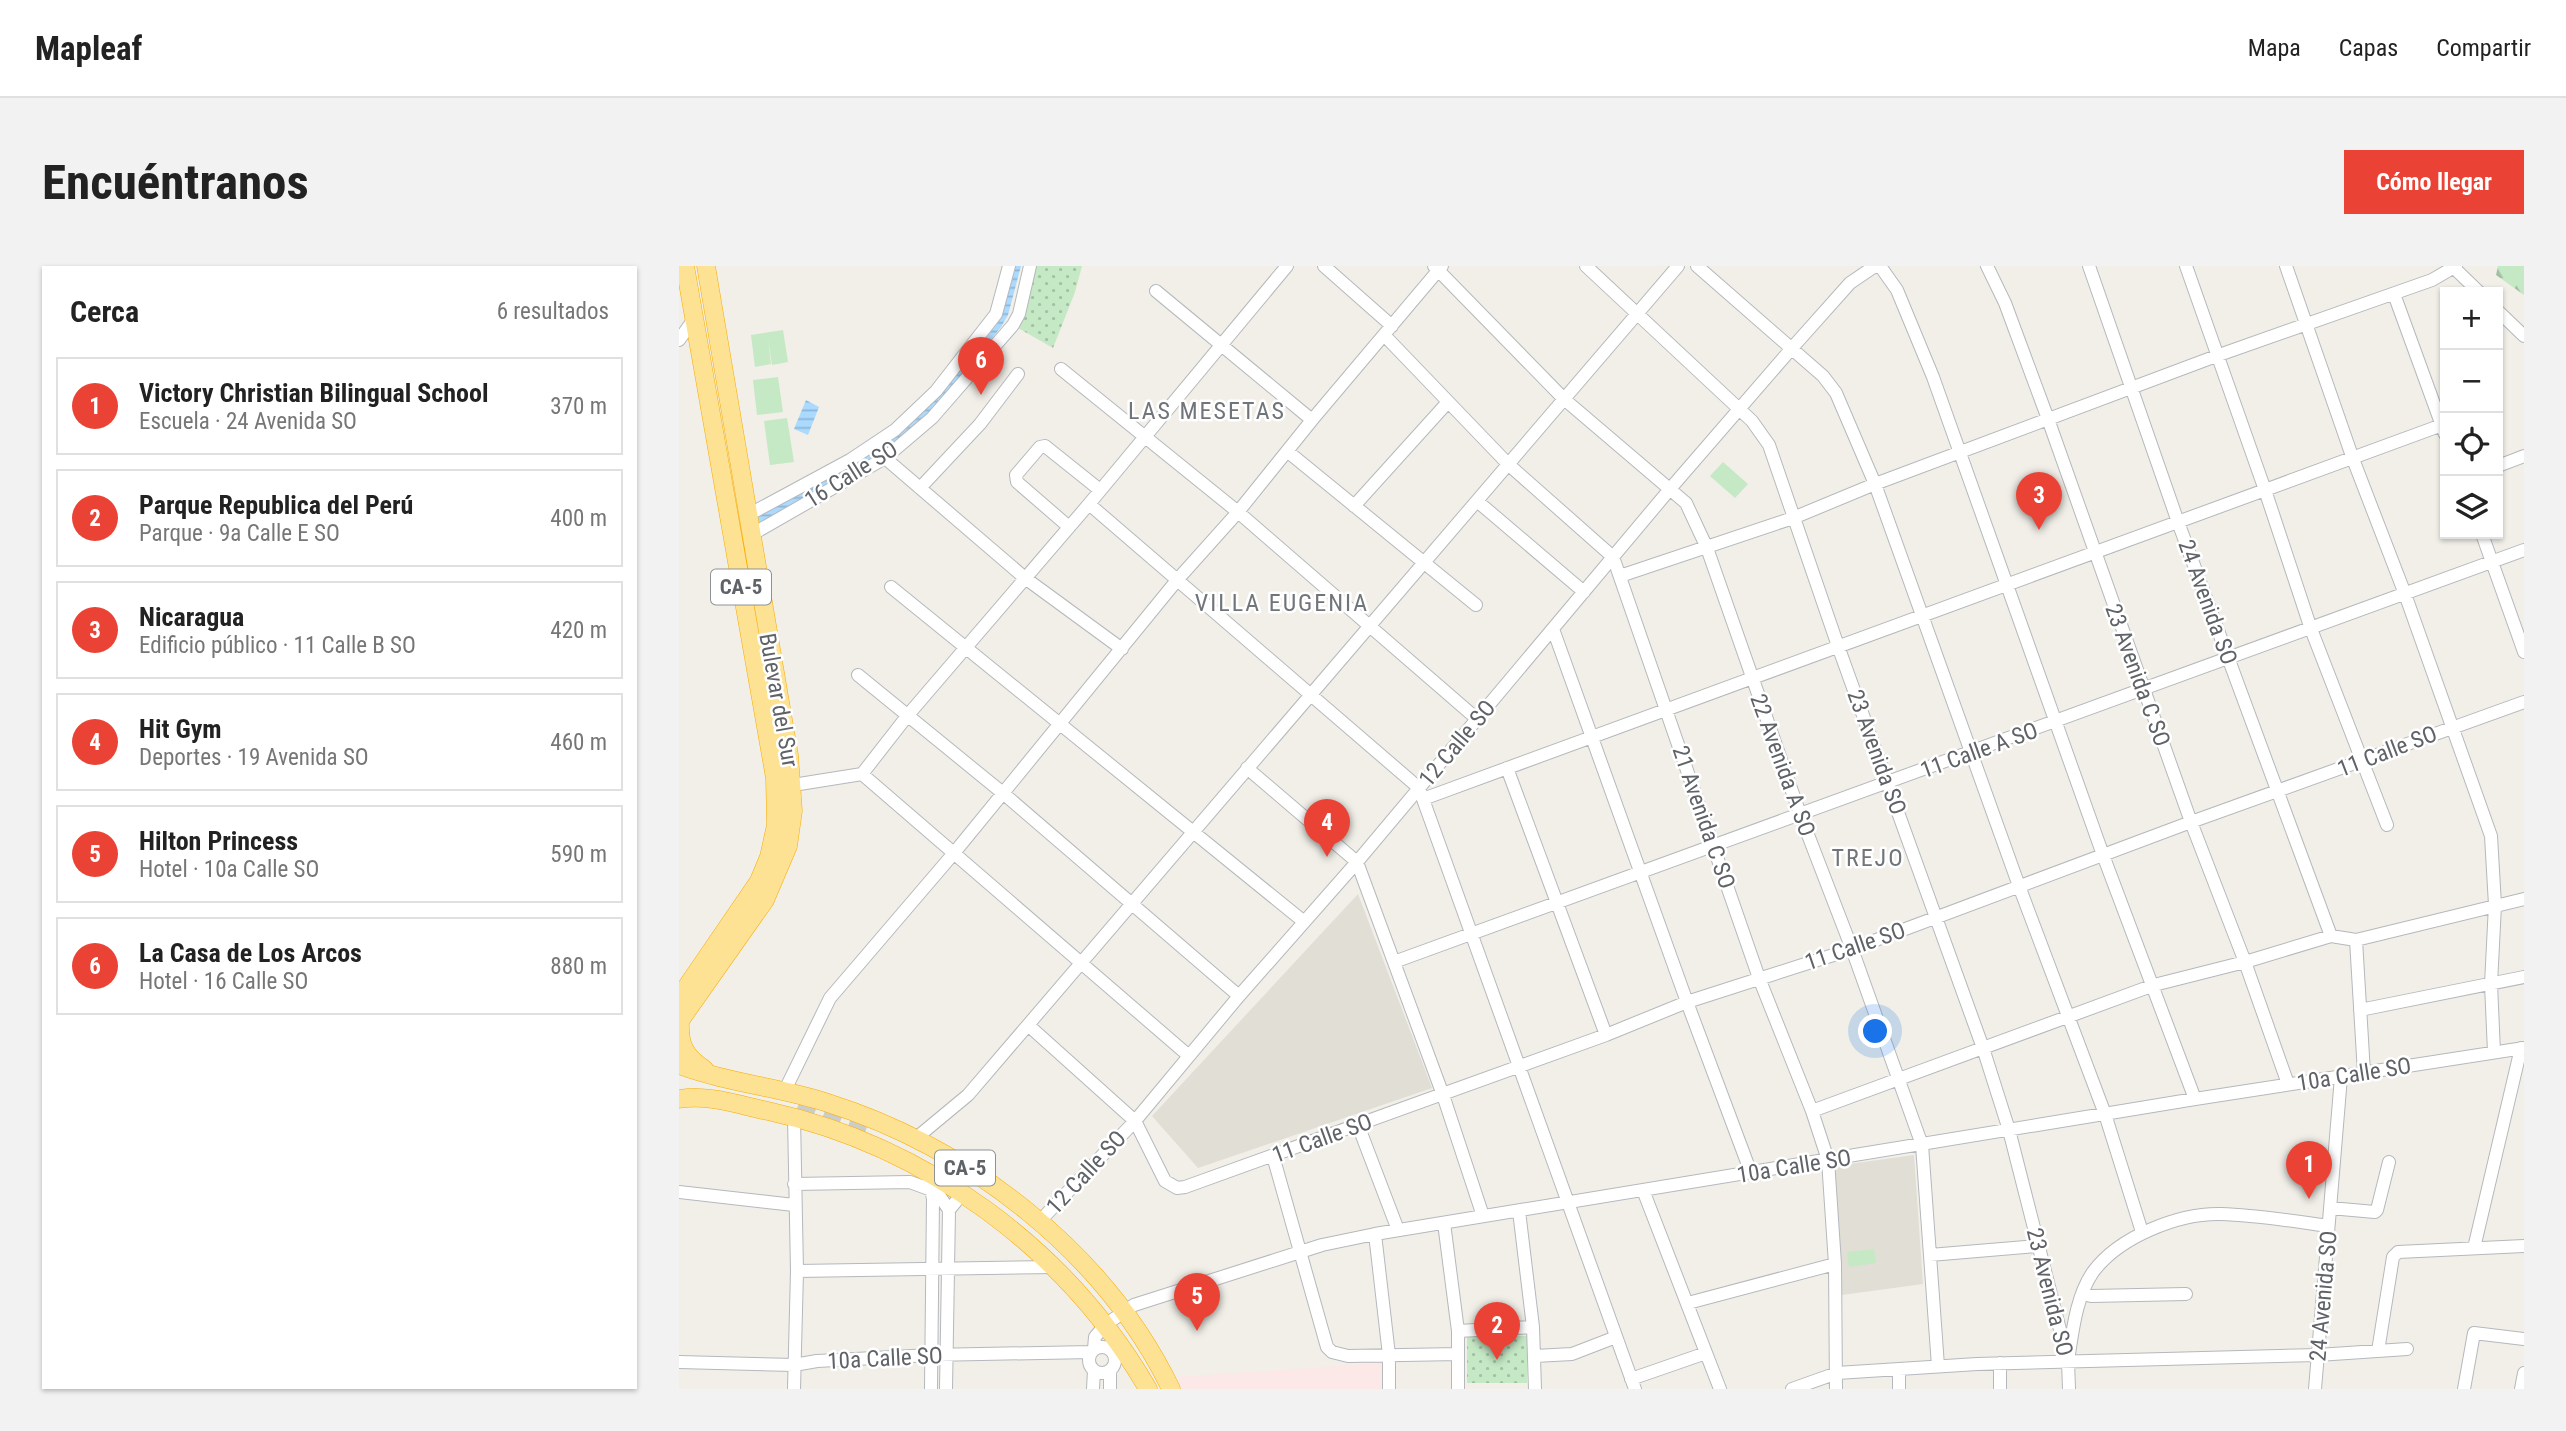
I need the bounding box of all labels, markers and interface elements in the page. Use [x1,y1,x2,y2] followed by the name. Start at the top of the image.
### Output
[35,29,142,68] text: Mapleaf
[2248,34,2301,62] text: Mapa
[2339,34,2398,62] text: Capas
[2436,34,2531,62] text: Compartir
[2344,150,2524,214] button: Cómo llegar
[42,154,309,211] text: Encuéntranos
[2440,287,2503,539] map controls
[2440,287,2503,350] button: +
[70,294,139,329] text: Cerca
[497,298,609,325] text: 6 resultados
[958,337,1004,395] pin: 6
[2440,350,2503,413] button: −
[139,378,489,408] text: Victory Christian Bilingual School
[89,393,101,420] text: 1
[550,393,607,420] text: 370 m
[1128,397,1286,425] district label: LAS MESETAS
[139,408,357,435] text: Escuela · 24 Avenida SO
[2440,413,2503,476] button: locate
[800,435,903,514] street label: 16 Calle SO
[2016,472,2062,530] pin: 3
[2440,476,2503,539] button: layers
[139,490,413,520] text: Parque Republica del Perú
[89,505,101,532] text: 2
[550,505,607,532] text: 400 m
[139,520,340,547] text: Parque · 9a Calle E SO
[2172,536,2243,668] street label: 24 Avenida SO
[711,570,771,604] road number: CA-5
[1195,589,1369,617] district label: VILLA EUGENIA
[2099,600,2176,750] street label: 23 Avenida C SO
[139,602,244,632] text: Nicaragua
[89,617,101,644] text: 3
[550,617,607,644] text: 420 m
[753,631,804,769] street label: Bulevar del Sur
[139,632,416,659] text: Edificio público · 11 Calle B SO
[1841,686,1912,818] street label: 23 Avenida SO
[1744,690,1821,840] street label: 22 Avenida A SO
[1413,695,1501,792] street label: 12 Calle SO
[139,714,222,744] text: Hit Gym
[1917,717,2042,784] street label: 11 Calle A SO
[2334,720,2441,783] street label: 11 Calle SO
[89,729,101,756] text: 4
[550,729,607,756] text: 460 m
[1666,742,1741,892] street label: 21 Avenida C SO
[139,744,369,771] text: Deportes · 19 Avenida SO
[1304,799,1350,857] pin: 4
[139,826,298,856] text: Hilton Princess
[89,841,101,868] text: 5
[550,841,607,868] text: 590 m
[1831,844,1905,872] district label: TREJO
[139,856,319,883] text: Hotel · 10a Calle SO
[1801,917,1909,976] street label: 11 Calle SO
[139,938,362,968] text: La Casa de Los Arcos
[89,953,101,980] text: 6
[550,953,607,980] text: 880 m
[139,968,308,995] text: Hotel · 16 Calle SO
[1858,1014,1892,1048] your location
[2295,1052,2413,1097] street label: 10a Calle SO
[1268,1108,1376,1169] street label: 11 Calle SO
[1041,1125,1132,1220] street label: 12 Calle SO
[2286,1141,2332,1199] pin: 1
[1735,1144,1853,1189] street label: 10a Calle SO
[935,1150,995,1186] road number: CA-5
[2021,1225,2078,1359] street label: 23 Avenida SO
[2304,1230,2343,1362] street label: 24 Avenida SO
[1174,1273,1220,1331] pin: 5
[1474,1302,1520,1360] pin: 2
[827,1342,943,1375] street label: 10a Calle SO

